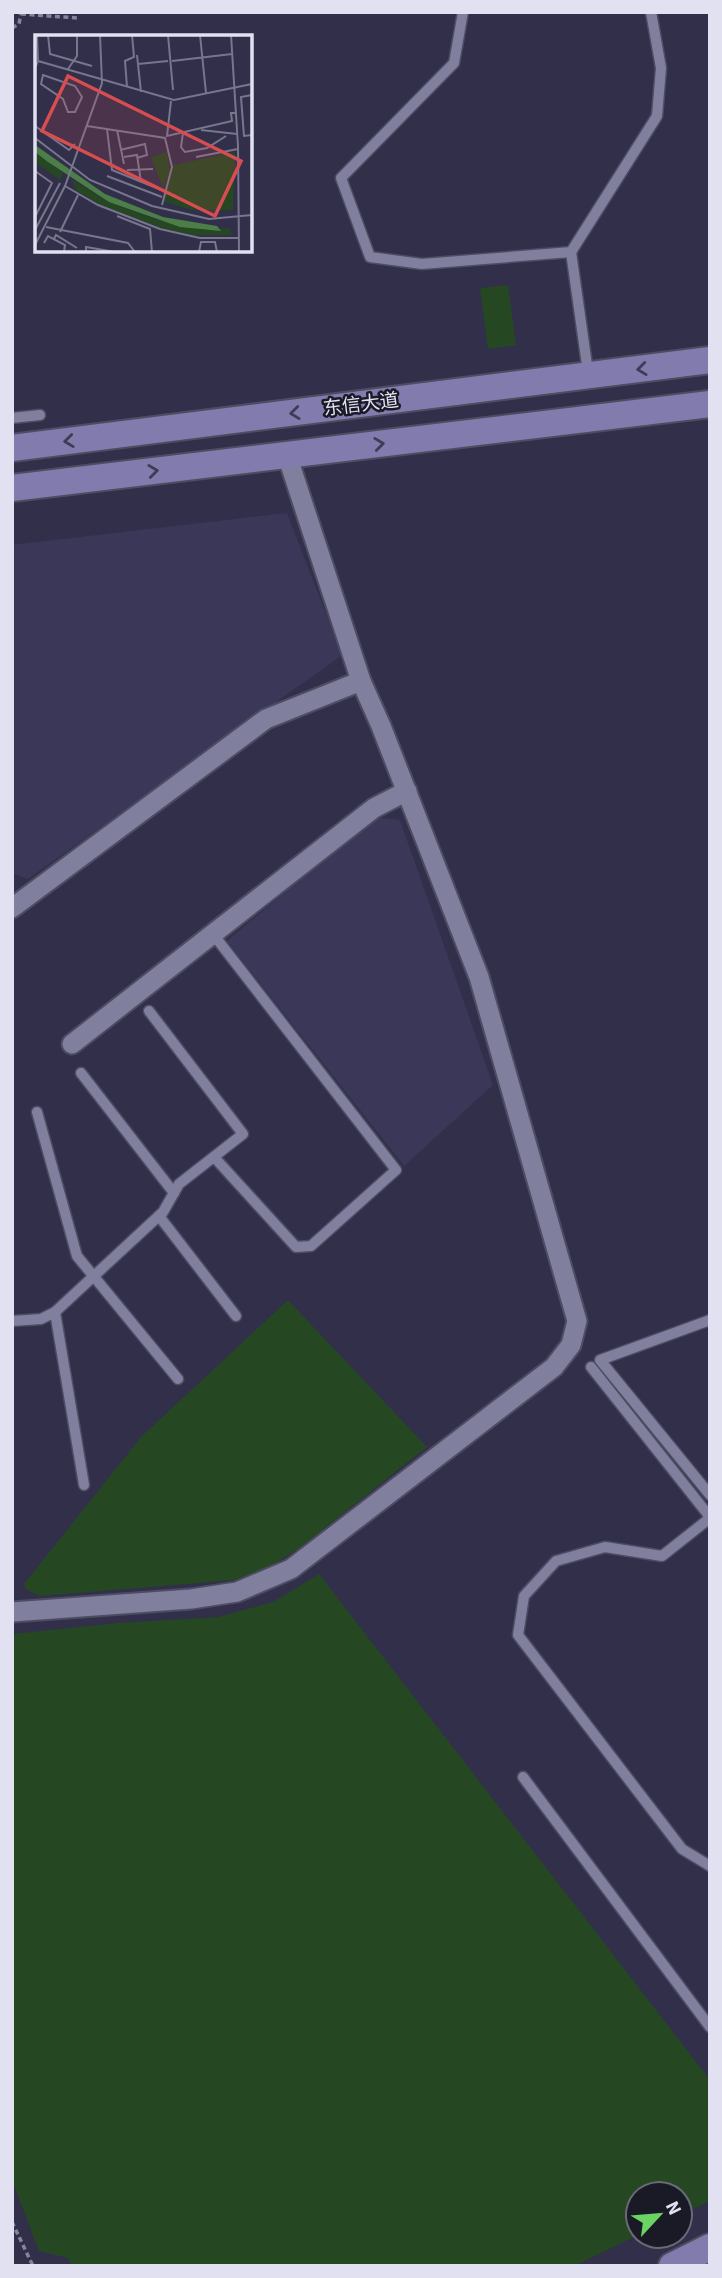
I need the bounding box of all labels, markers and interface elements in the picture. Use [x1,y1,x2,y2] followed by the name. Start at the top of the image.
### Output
[35,35,252,252] inset map
[636,362,648,377] one-way arrow
[322,387,400,423] street label: 东信大道
[289,406,301,421] one-way arrow
[63,433,75,448] one-way arrow
[373,437,385,452] one-way arrow
[147,464,159,479] one-way arrow
[624,2180,694,2250] north arrow
[658,2197,688,2220] text: N

